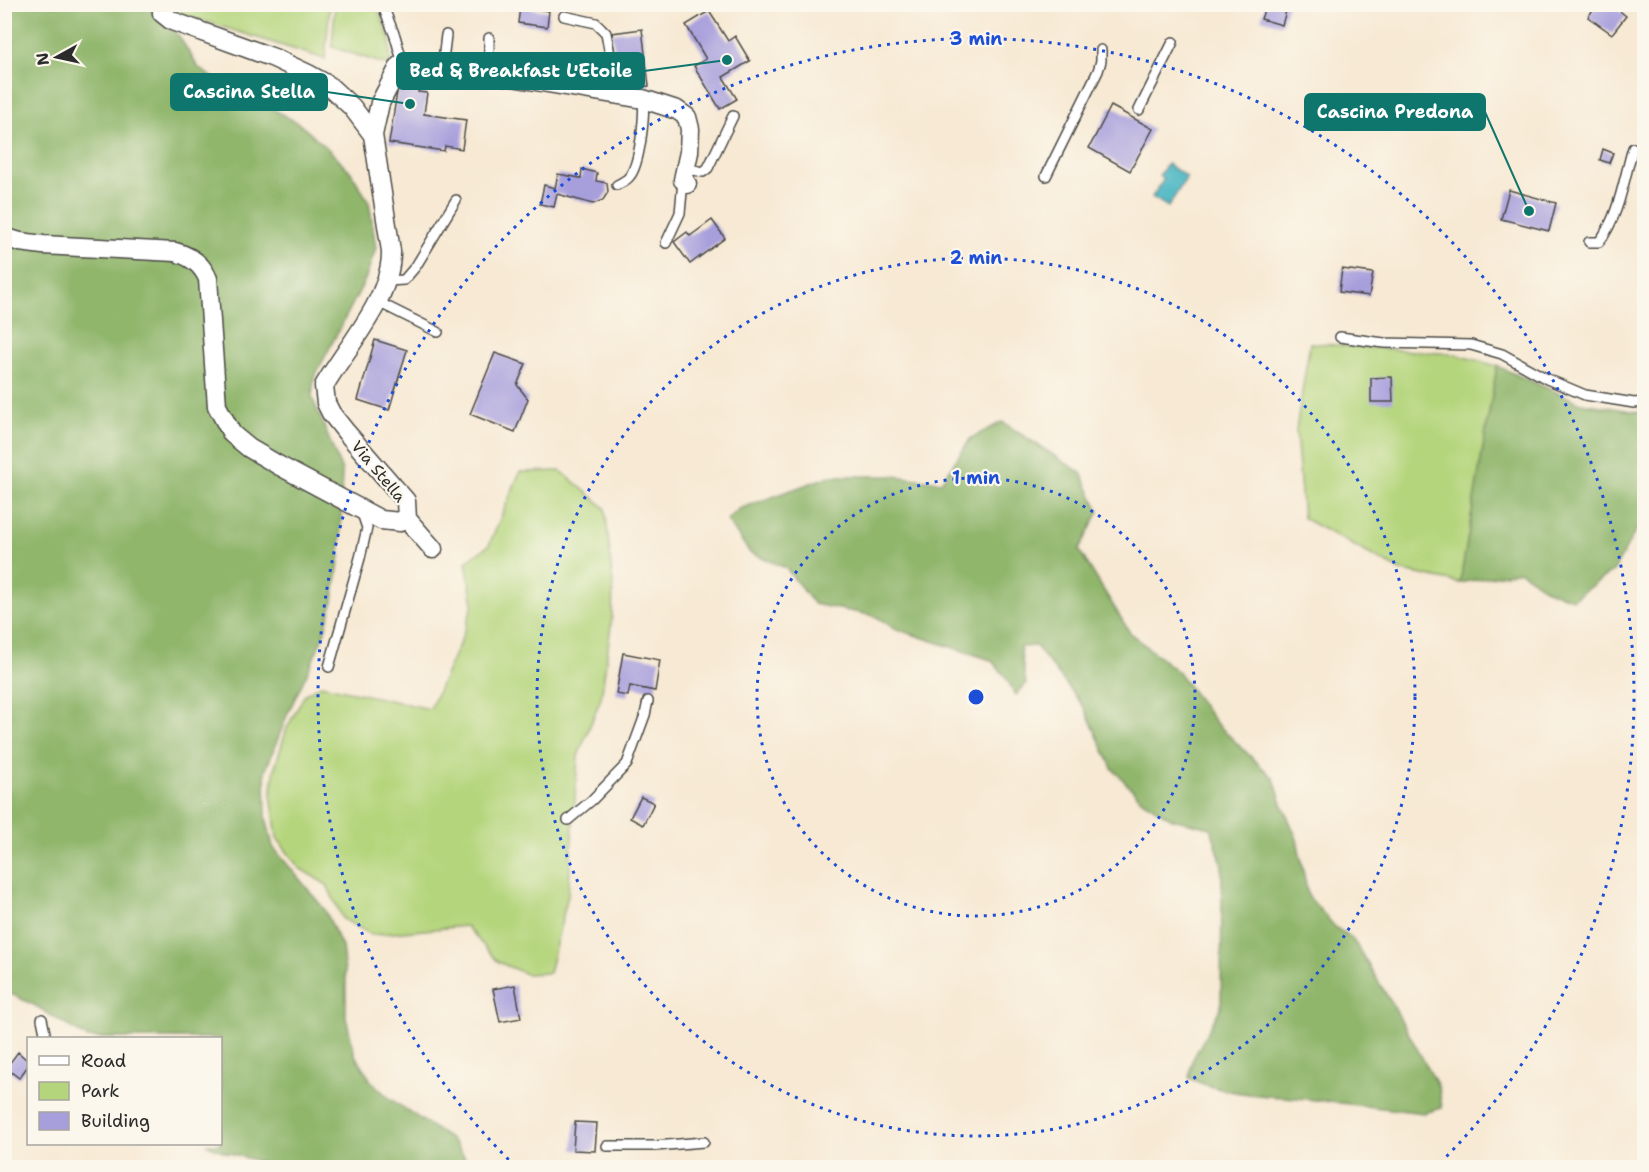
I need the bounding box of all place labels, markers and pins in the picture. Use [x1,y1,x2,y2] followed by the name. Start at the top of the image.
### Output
[397,53,644,89] callout: Bed & Breakfast L'Etoile
[171,74,327,110] callout: Cascina Stella
[1305,94,1485,130] callout: Cascina Predona
[966,687,986,707] centre of rings

